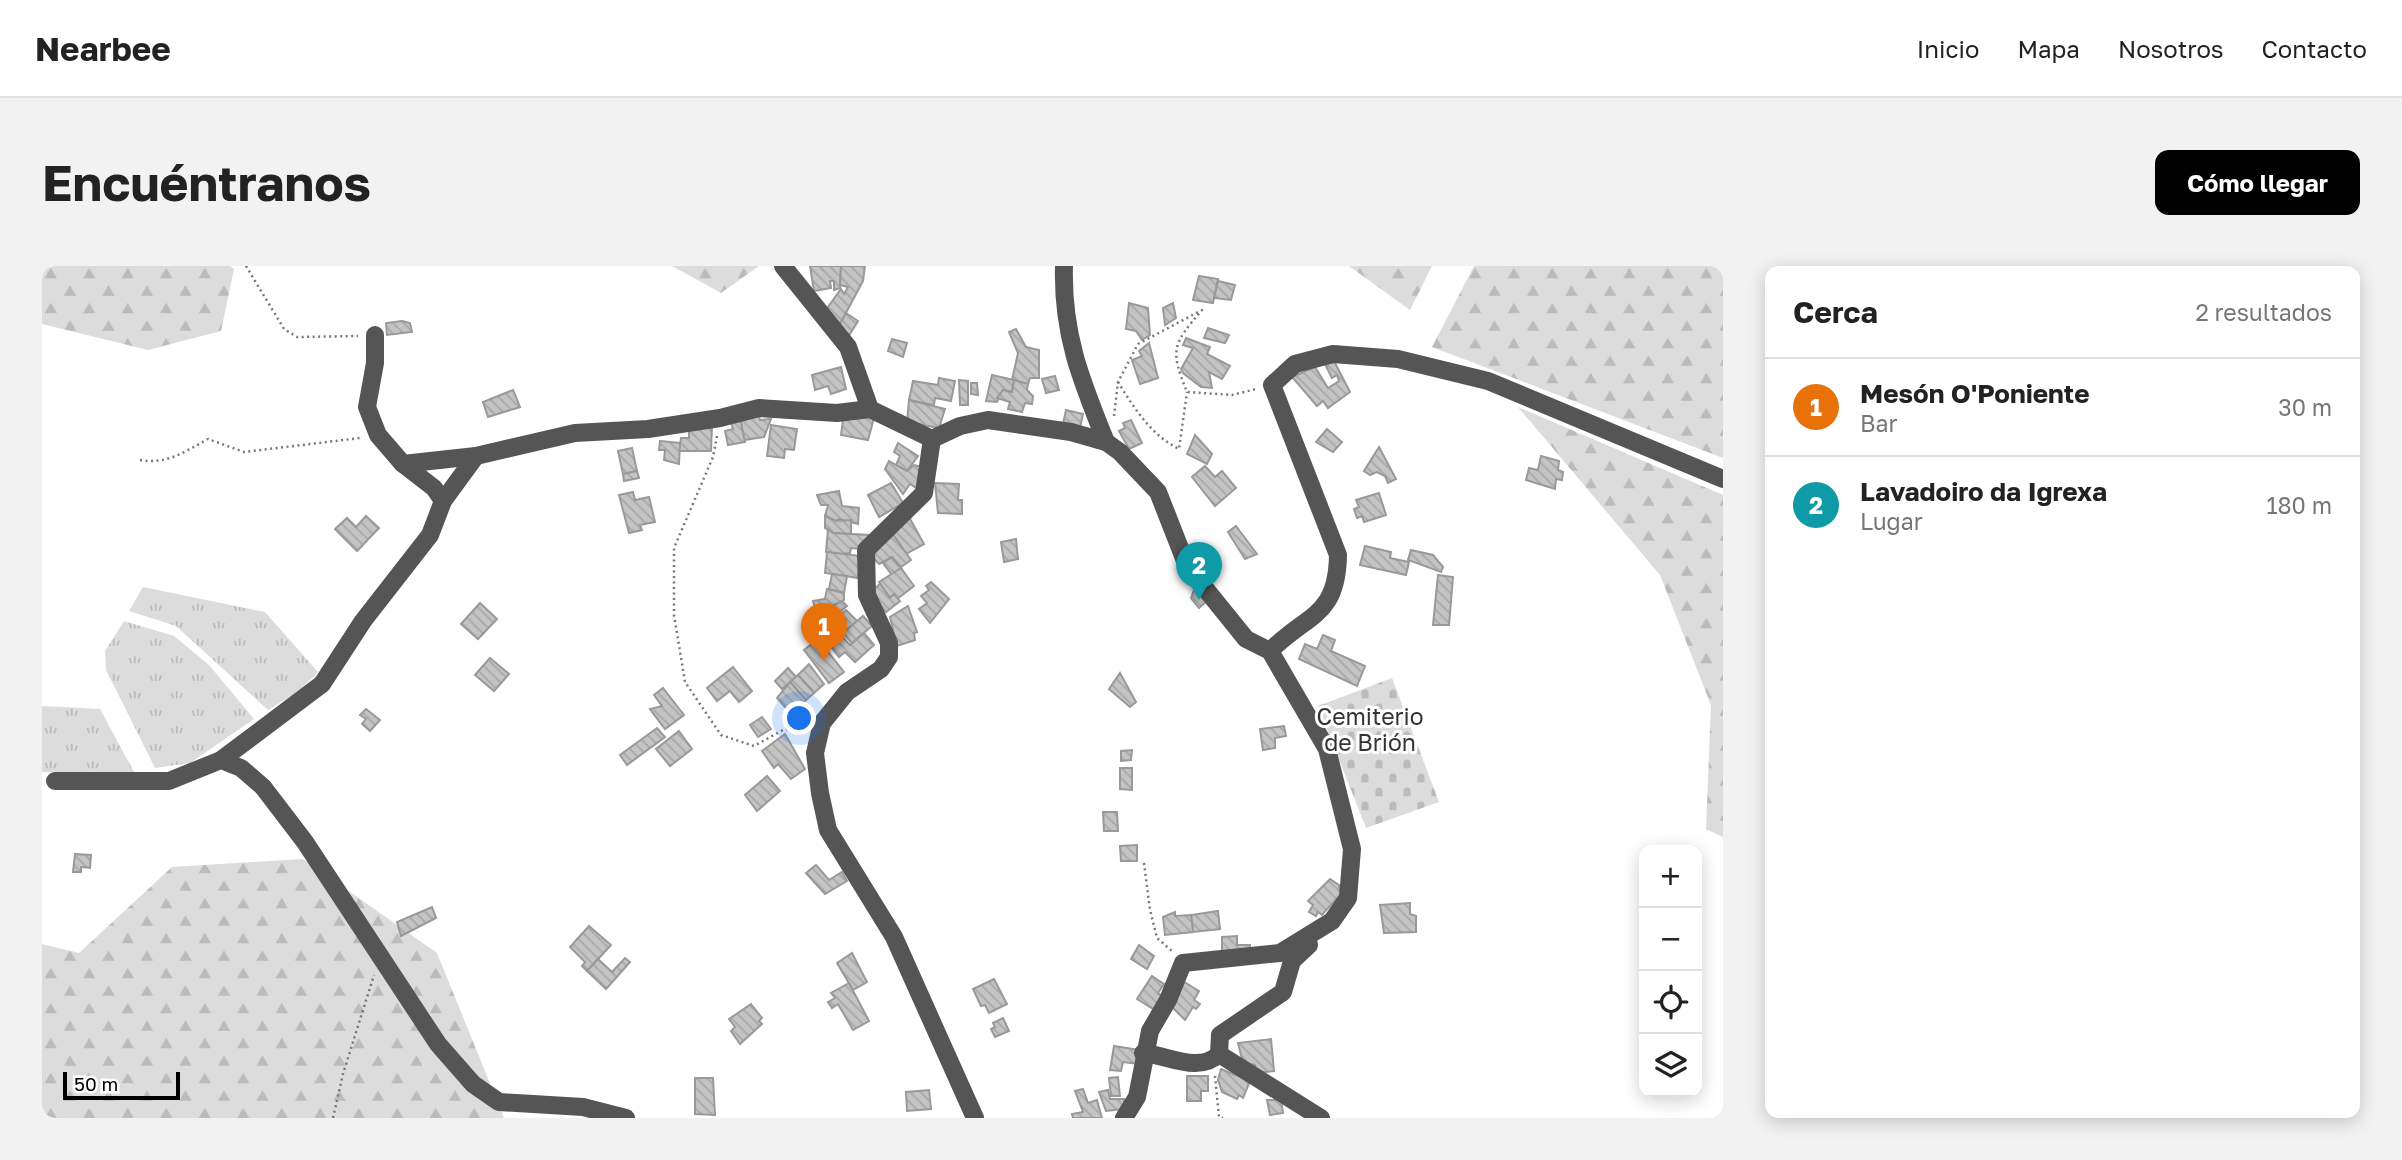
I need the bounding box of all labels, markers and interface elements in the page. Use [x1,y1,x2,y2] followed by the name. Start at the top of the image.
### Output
[35,29,171,68] text: Nearbee
[1917,34,1979,63] text: Inicio
[2017,34,2080,63] text: Mapa
[2118,34,2224,63] text: Nosotros
[2262,34,2367,63] text: Contacto
[2155,150,2360,215] button: Cómo llegar
[42,153,371,212] text: Encuéntranos
[1793,294,1878,330] text: Cerca
[2195,298,2332,326] text: 2 resultados
[1860,378,2090,409] text: Mesón O'Poniente
[1810,393,1822,421] text: 1
[2278,393,2332,421] text: 30 m
[1860,409,1897,437] text: Bar
[1860,476,2107,507] text: Lavadoiro da Igrexa
[1809,491,1823,519] text: 2
[2266,491,2332,519] text: 180 m
[1860,507,1923,535] text: Lugar
[1176,542,1222,600] pin: 2
[801,603,847,661] pin: 1
[782,701,816,735] your location
[1317,702,1423,756] park label: Cemiterio de Brión
[1639,845,1702,1097] map controls
[1639,845,1702,908] button: +
[1639,908,1702,971] button: −
[1639,971,1702,1034] button: locate
[1639,1034,1702,1097] button: layers
[63,1069,180,1101] scale bar
[74,1072,118,1095] text: 50 m

